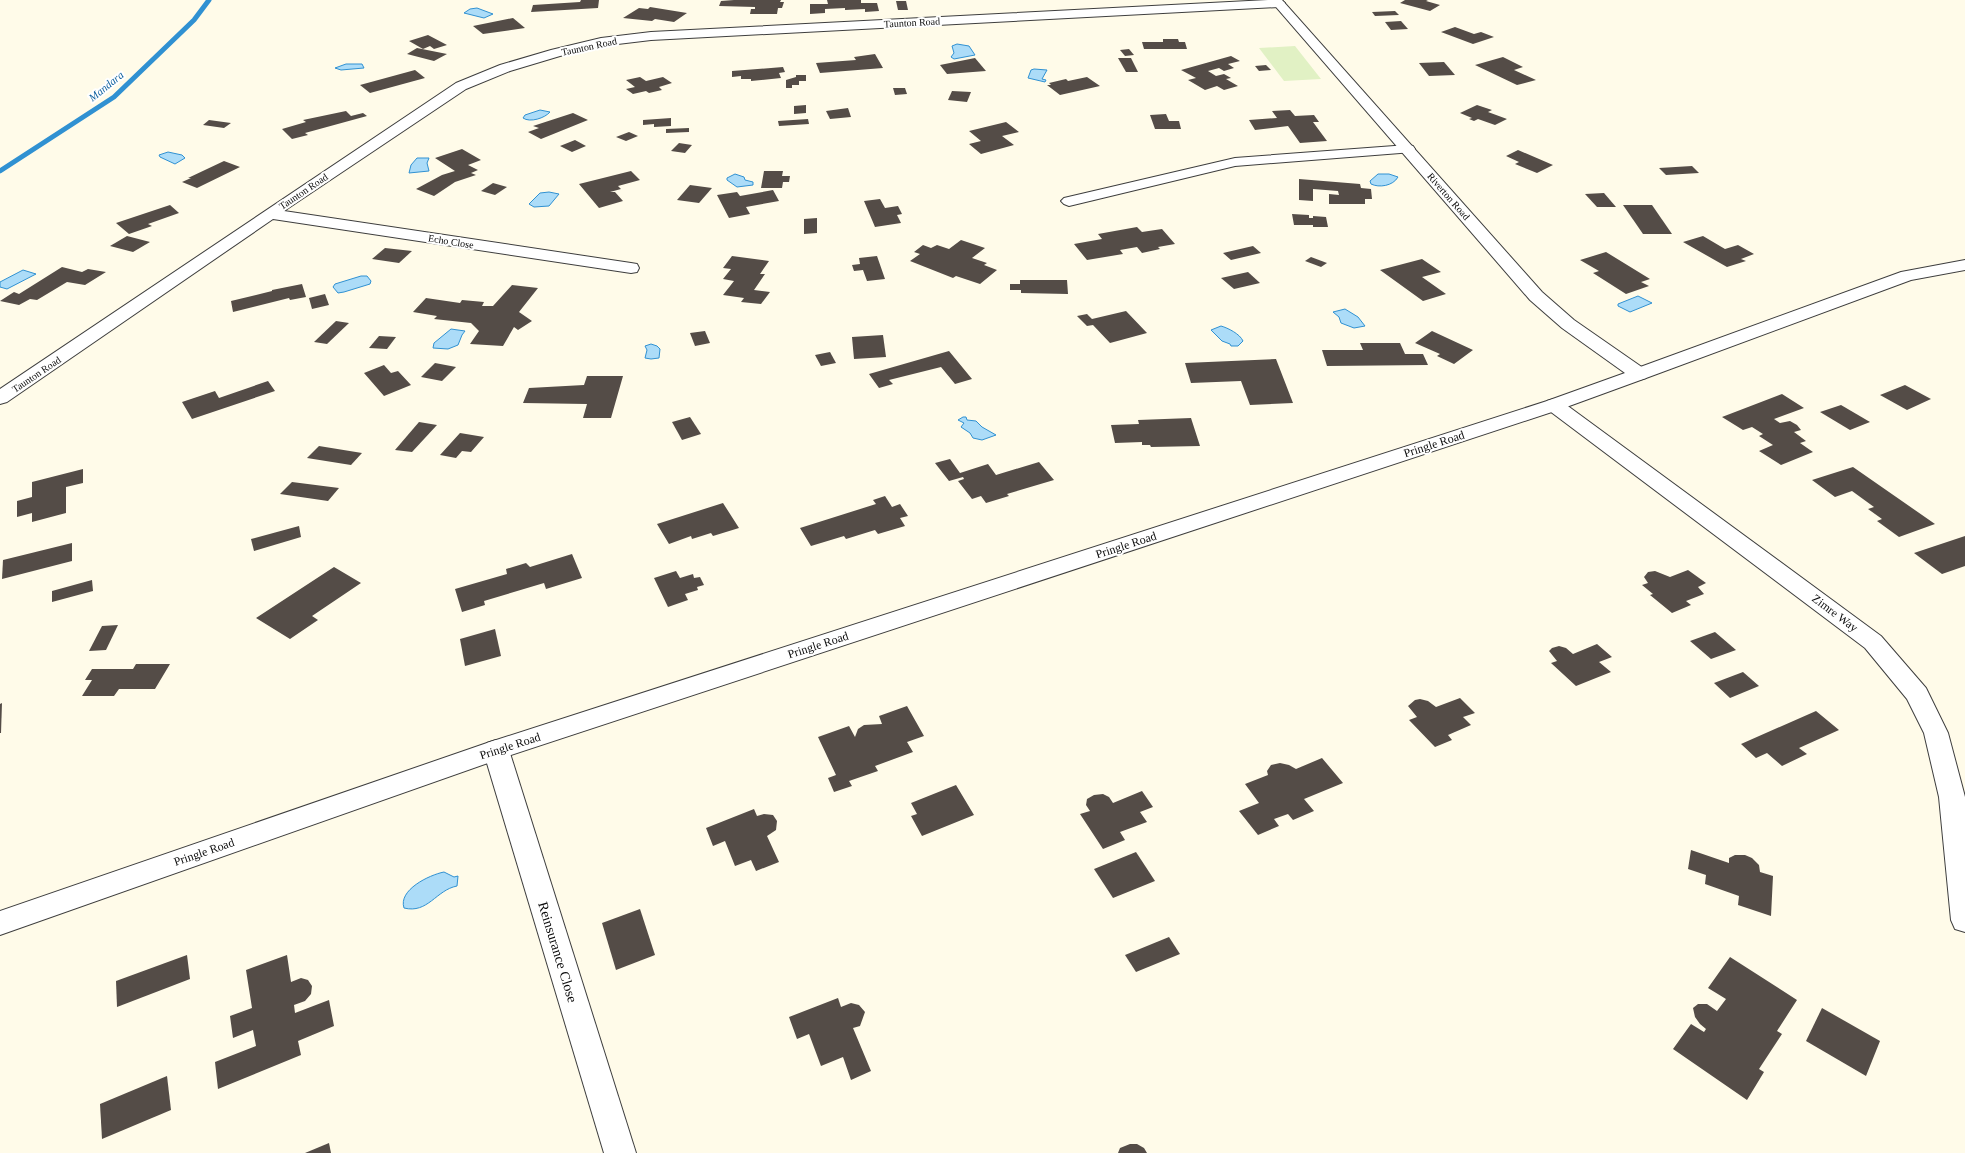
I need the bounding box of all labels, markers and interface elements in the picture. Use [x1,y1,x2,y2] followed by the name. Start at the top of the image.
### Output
[884,16,940,29] street label: Taunton Road
[560,35,618,58] street label: Taunton Road
[86,68,126,104] water label: Mandara
[277,171,330,212] street label: Taunton Road
[1425,171,1472,222] street label: Riverton Road
[427,232,475,251] street label: Echo Close
[10,354,63,395] street label: Taunton Road
[1402,428,1466,460] street label: Pringle Road
[1094,529,1158,561] street label: Pringle Road
[1809,591,1861,635] street label: Zimre Way
[786,629,850,661] street label: Pringle Road
[478,730,542,762] street label: Pringle Road
[172,835,236,869] street label: Pringle Road
[535,900,580,1004] street label: Reinsurance Close

